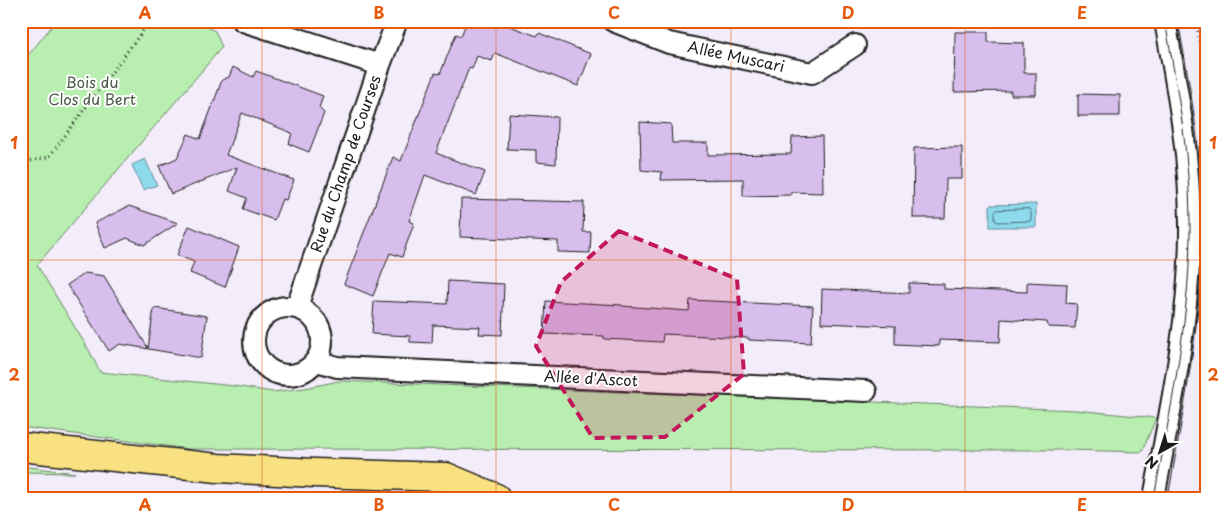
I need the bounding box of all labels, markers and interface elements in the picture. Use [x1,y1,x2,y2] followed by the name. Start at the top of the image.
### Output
[139,0,152,24] text: A
[374,0,385,24] text: B
[608,0,620,24] text: C
[842,0,854,24] text: D
[1077,0,1087,24] text: E
[686,34,787,77] street label: Allée Muscari
[48,70,136,110] park label: Bois du Clos du Bert
[303,72,386,255] street label: Rue du Champ de Courses
[10,130,18,154] text: 1
[1209,130,1217,154] text: 1
[8,362,20,386] text: 2
[1207,362,1219,386] text: 2
[544,364,639,391] street label: Allée d'Ascot
[1134,426,1184,476] north arrow
[1141,451,1162,474] text: N
[139,492,152,516] text: A
[374,492,385,516] text: B
[608,492,620,516] text: C
[842,492,854,516] text: D
[1077,492,1087,516] text: E

